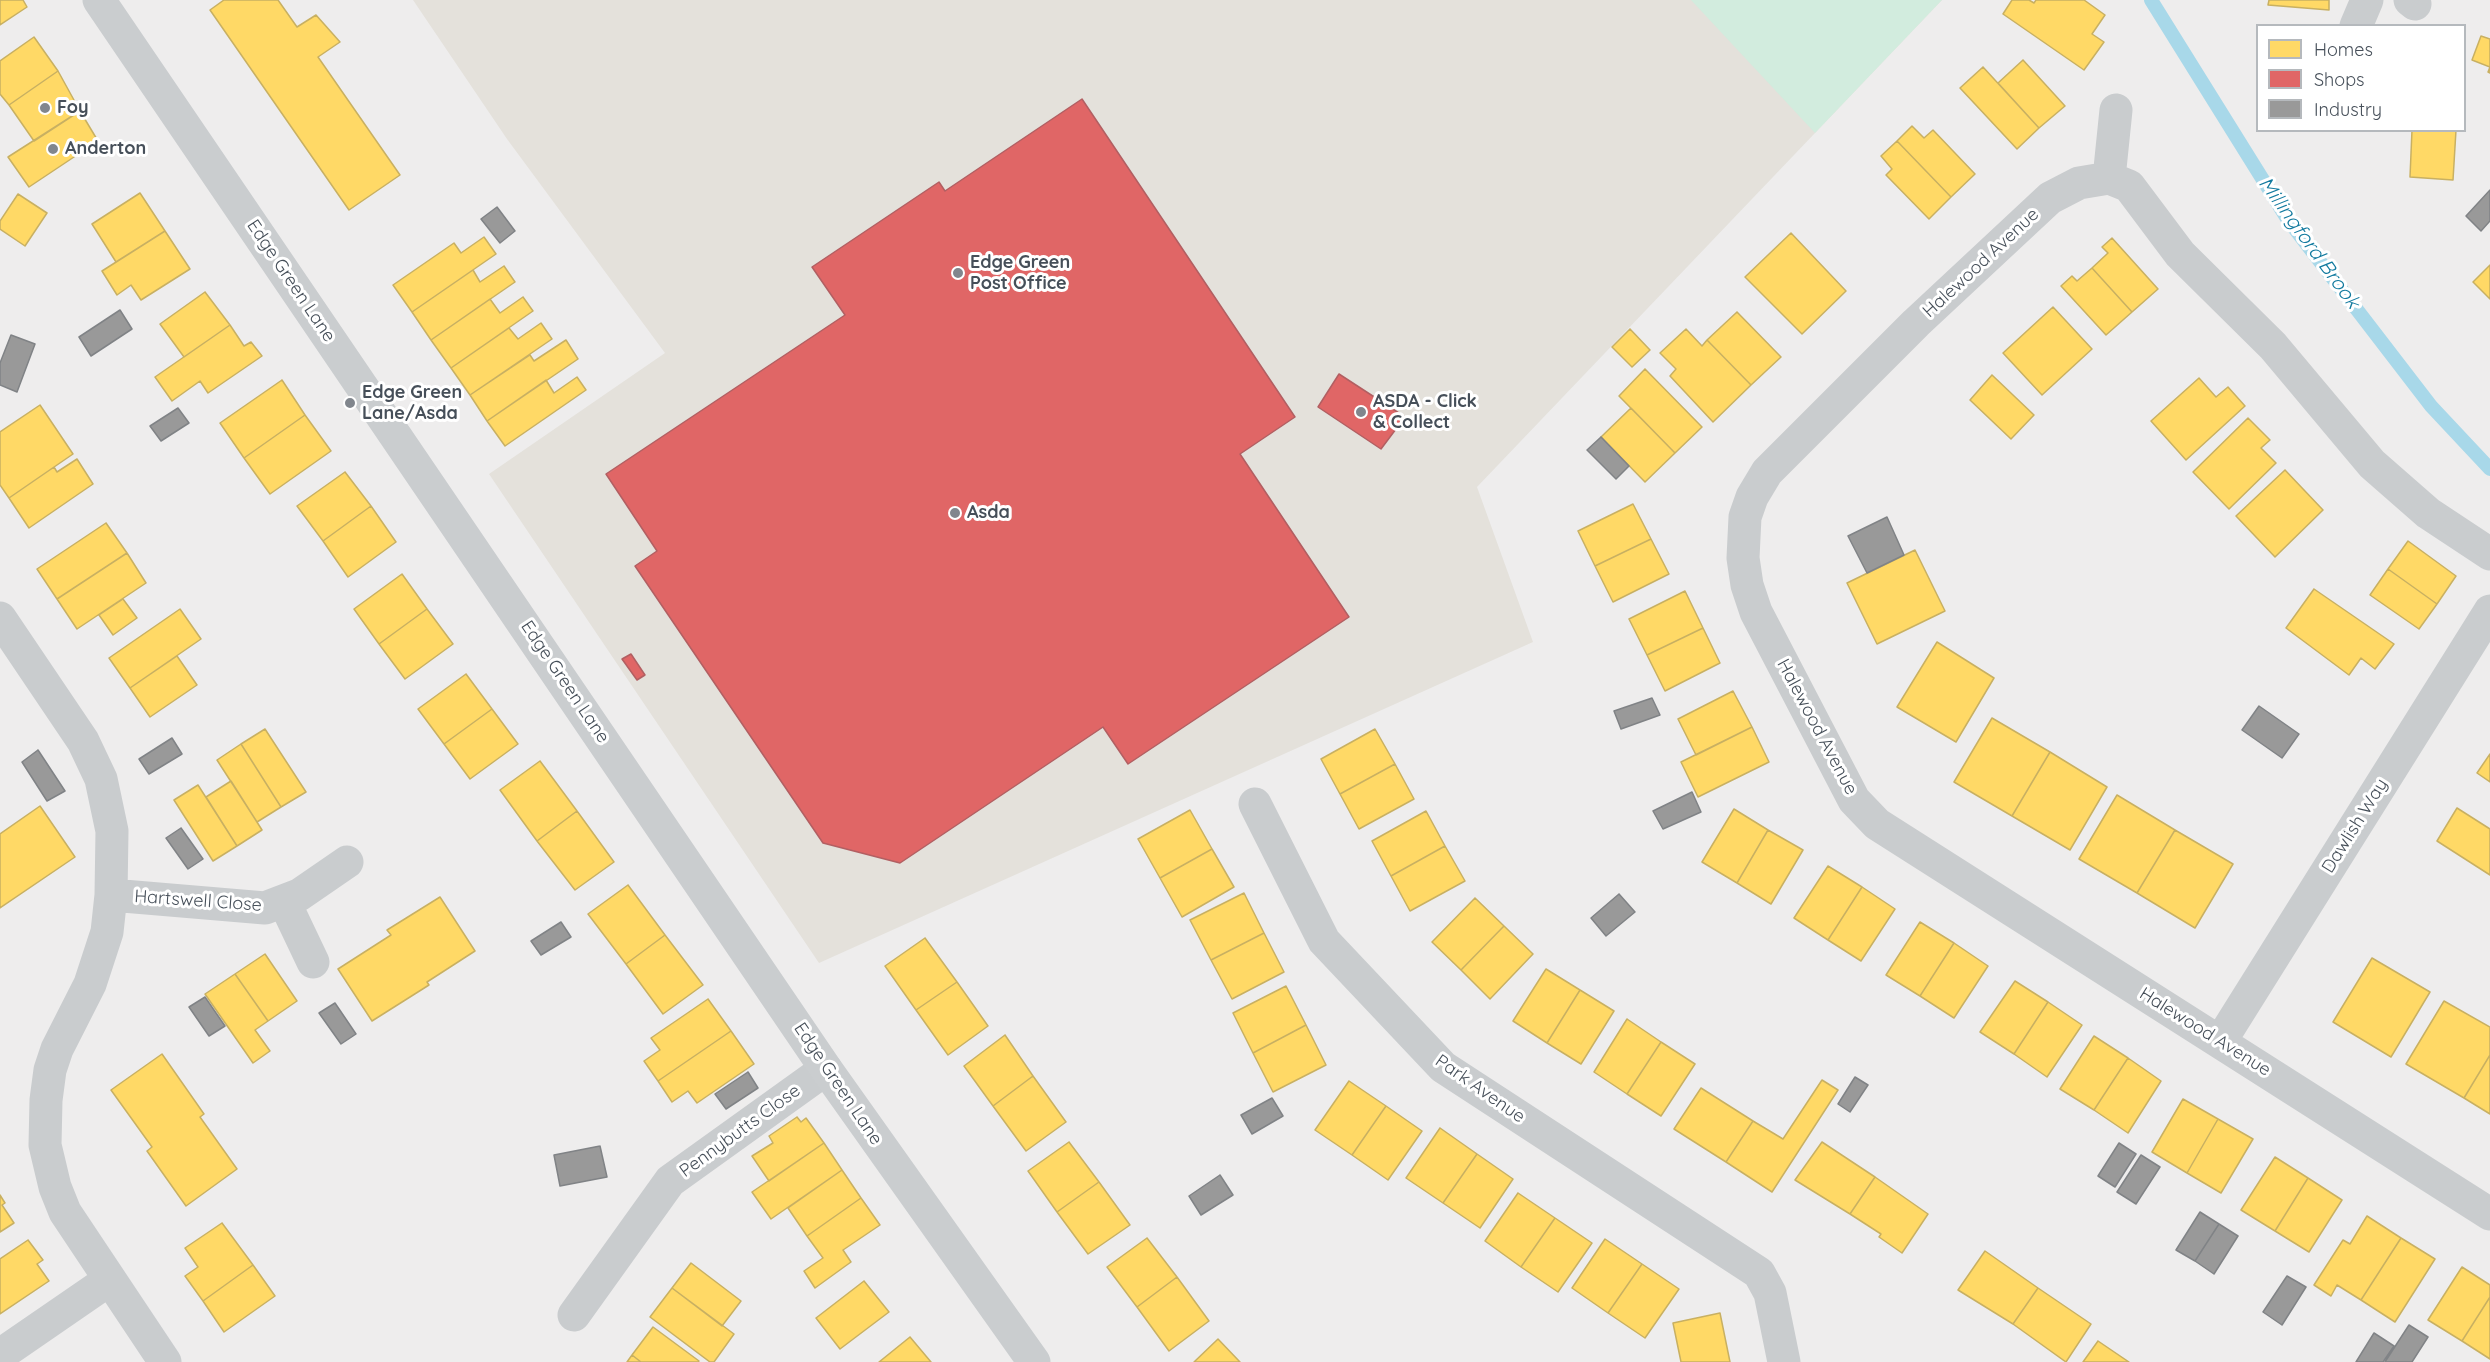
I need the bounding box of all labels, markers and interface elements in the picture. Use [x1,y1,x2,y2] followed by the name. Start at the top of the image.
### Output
[2256,24,2466,132] legend
[2314,38,2373,61] text: Homes
[2314,68,2365,91] text: Shops
[57,97,89,119] place label: Foy
[2314,98,2382,121] text: Industry
[38,101,52,115] marker: Foy
[65,138,146,160] place label: Anderton
[46,142,60,156] marker: Anderton
[2253,172,2365,314] water label: Millingford Brook
[1919,204,2043,322] street label: Halewood Avenue
[242,216,340,346] street label: Edge Green Lane
[970,252,1070,294] place label: Edge Green Post Office
[951,266,965,280] marker: Edge Green Post Office
[362,382,462,424] place label: Edge Green Lane/Asda
[1373,391,1477,434] place label: ASDA - Click & Collect
[343,396,357,410] marker: Edge Green Lane/Asda
[1354,405,1368,419] marker: ASDA - Click & Collect
[967,502,1010,524] place label: Asda
[948,506,962,520] marker: Asda
[516,617,614,747] street label: Edge Green Lane
[1772,655,1862,799] street label: Halewood Avenue
[2317,775,2393,877] street label: Dawlish Way
[134,886,262,916] street label: Hartswell Close
[2135,983,2275,1081] street label: Halewood Avenue
[789,1019,887,1149] street label: Edge Green Lane
[1431,1050,1529,1128] street label: Park Avenue
[675,1080,805,1182] street label: Pennybutts Close

